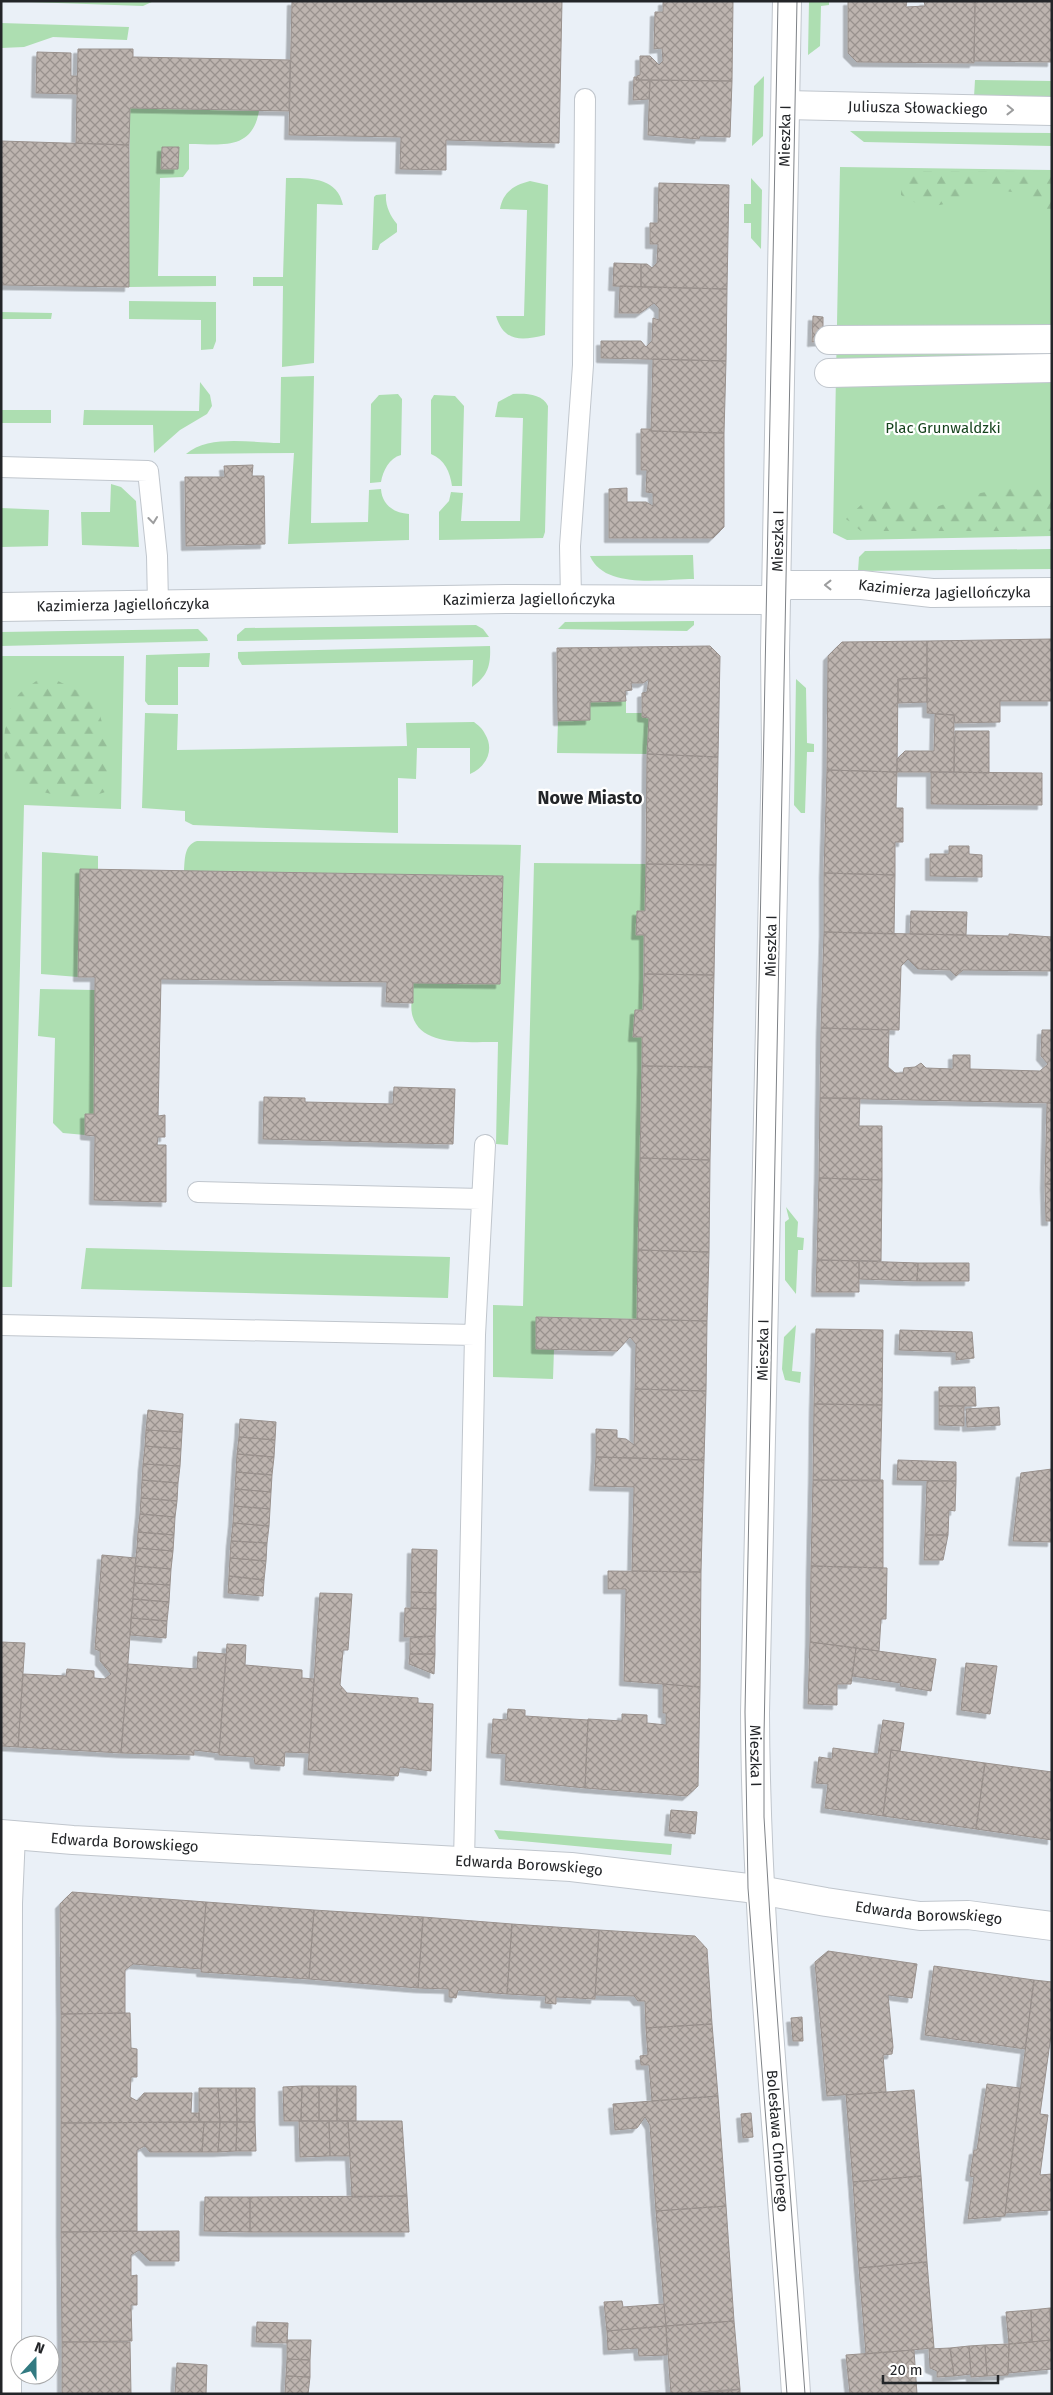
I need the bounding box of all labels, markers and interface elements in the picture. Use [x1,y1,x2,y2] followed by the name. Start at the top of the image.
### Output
[848,97,988,119] street label: Juliusza Słowackiego
[775,105,795,167] street label: Mieszka I
[1006,105,1014,115] one-way arrow
[885,419,1001,437] park label: Plac Grunwaldzki
[768,510,788,572] street label: Mieszka I
[147,516,158,524] one-way arrow
[857,576,1031,602] street label: Kazimierza Jagiellończyka
[824,580,832,590] one-way arrow
[442,590,615,609] street label: Kazimierza Jagiellończyka
[36,595,210,615] street label: Kazimierza Jagiellończyka
[538,787,642,809] district label: Nowe Miasto
[761,915,781,977] street label: Mieszka I
[753,1319,773,1381] street label: Mieszka I
[746,1725,765,1787] street label: Mieszka I
[50,1829,199,1856] street label: Edwarda Borowskiego
[455,1852,604,1880] street label: Edwarda Borowskiego
[854,1897,1003,1928] street label: Edwarda Borowskiego
[763,2069,792,2213] street label: Bolesława Chrobrego
[10,2335,60,2385] north arrow
[32,2339,47,2358] text: N
[883,2352,998,2384] scale bar
[890,2361,923,2379] text: 20 m

